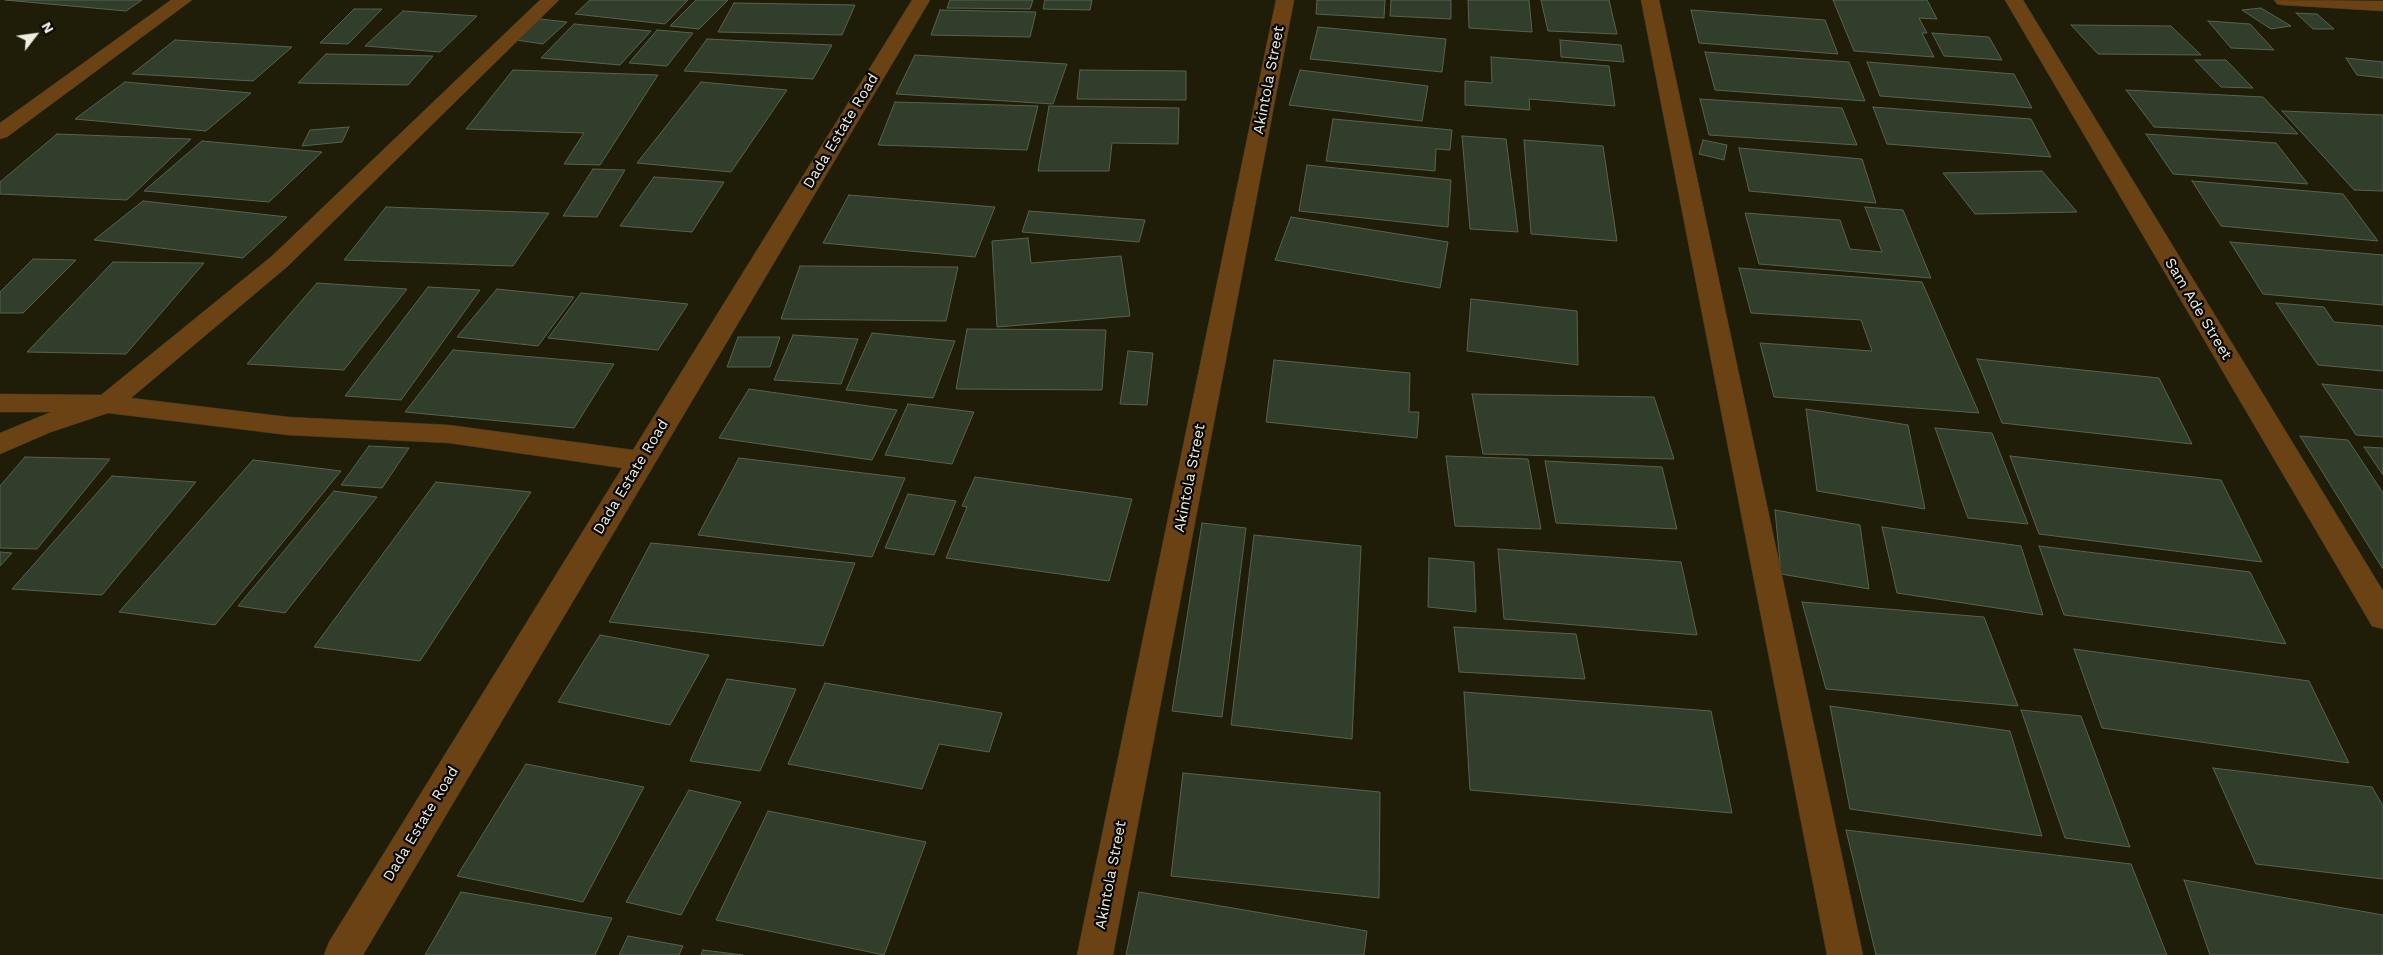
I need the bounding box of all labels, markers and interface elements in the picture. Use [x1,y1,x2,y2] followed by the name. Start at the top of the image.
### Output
[10,10,60,60] north arrow
[38,19,58,36] text: N
[1250,24,1288,136] street label: Akintola Street
[800,70,882,192] street label: Dada Estate Road
[2161,255,2235,363] street label: Sam Ade Street
[590,416,672,538] street label: Dada Estate Road
[1171,422,1209,534] street label: Akintola Street
[380,763,462,885] street label: Dada Estate Road
[1092,819,1130,931] street label: Akintola Street

